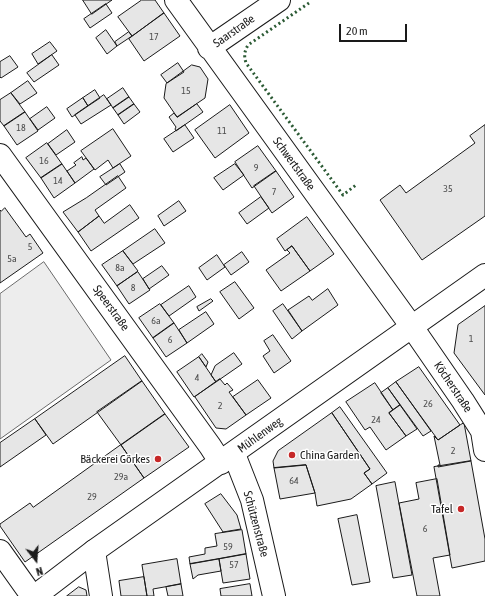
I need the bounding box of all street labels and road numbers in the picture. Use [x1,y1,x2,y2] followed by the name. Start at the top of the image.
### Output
[210,12,258,50] street label: Saarstraße
[270,135,318,193] street label: Schwertstraße
[90,282,132,334] street label: Speerstraße
[431,359,475,415] street label: Köcherstraße
[235,414,285,456] street label: Mühlenweg
[240,489,272,559] street label: Schützenstraße

